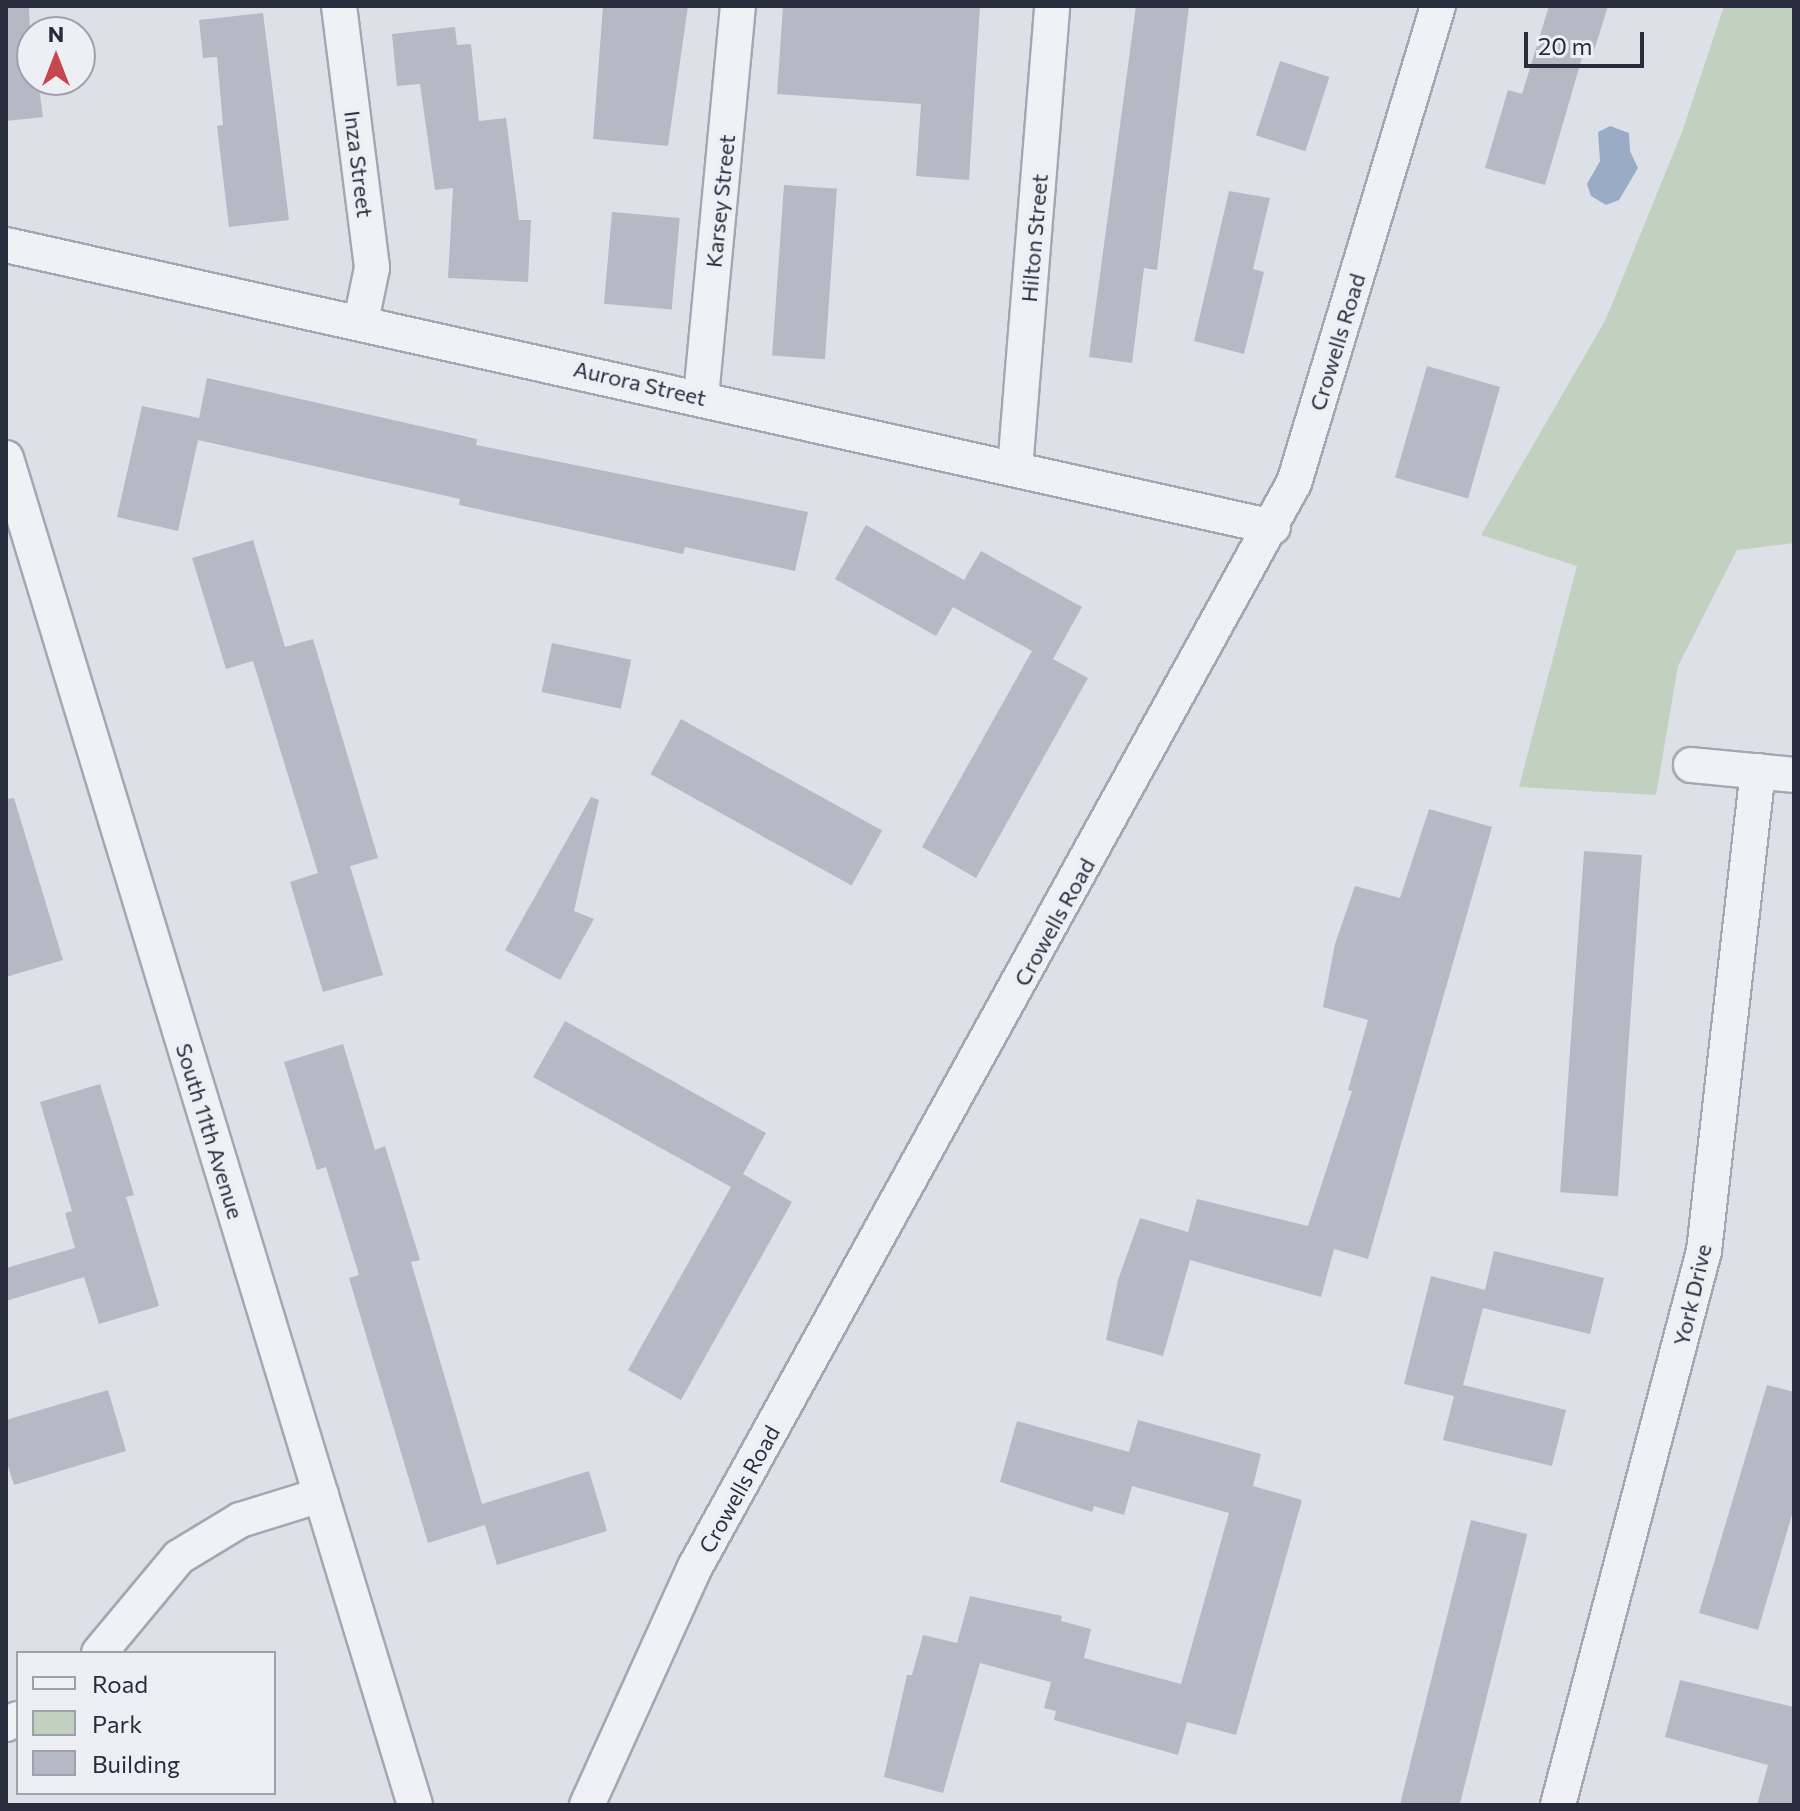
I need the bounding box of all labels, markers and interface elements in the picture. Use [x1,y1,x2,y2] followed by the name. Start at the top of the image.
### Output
[16,16,96,96] north arrow
[1528,16,1648,66] scale bar
[48,20,64,47] text: N
[1538,31,1592,60] text: 20 m
[339,109,379,219] street label: Inza Street
[700,133,740,269] street label: Karsey Street
[1015,173,1053,303] street label: Hilton Street
[1304,270,1370,414] street label: Crowells Road
[571,355,709,411] street label: Aurora Street
[1008,854,1100,990] street label: Crowells Road
[171,1040,249,1222] street label: South 11th Avenue
[1667,1242,1717,1348] street label: York Drive
[693,1421,785,1557] street label: Crowells Road
[16,1651,276,1795] legend
[92,1669,148,1698] text: Road
[92,1709,142,1738] text: Park
[92,1749,180,1778] text: Building

